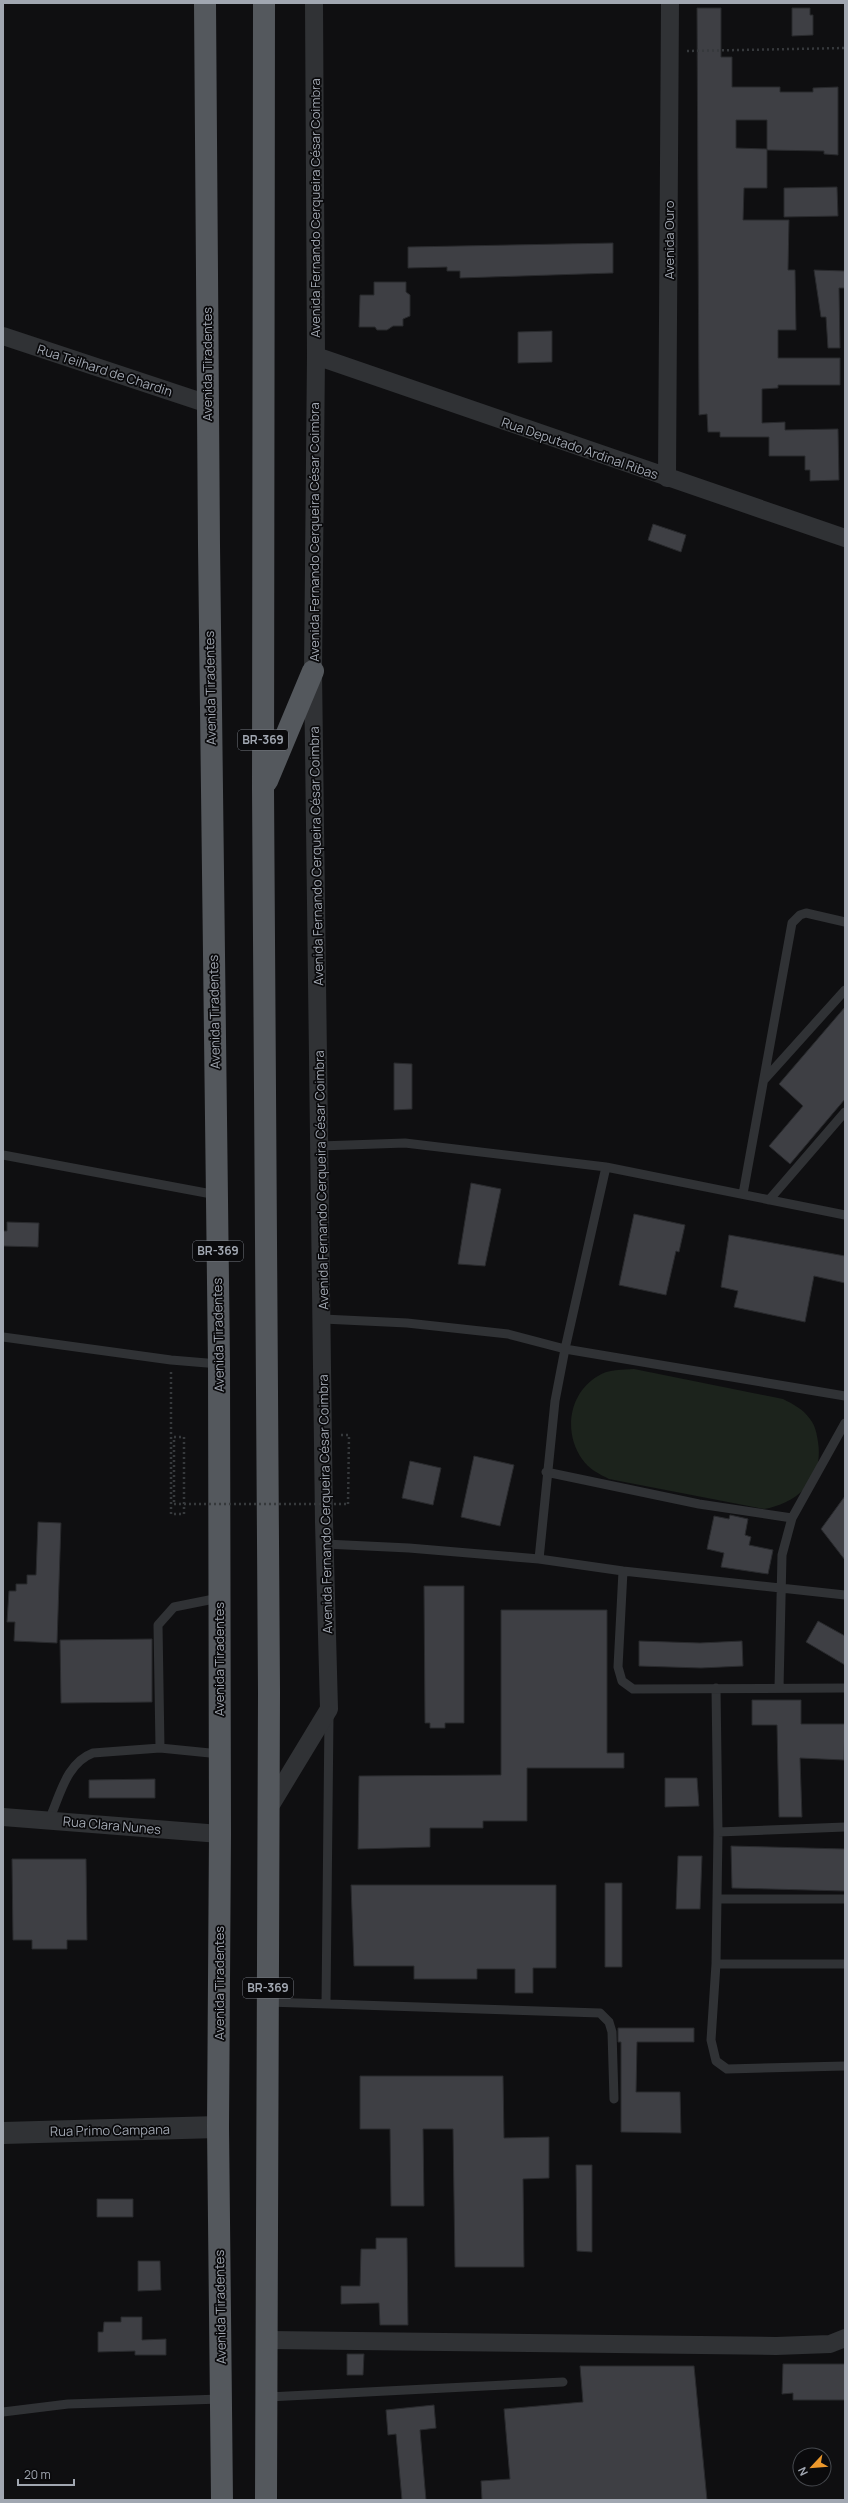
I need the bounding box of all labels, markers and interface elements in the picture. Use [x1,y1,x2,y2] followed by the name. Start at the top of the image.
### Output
[306,78,324,338] street label: Avenida Fernando Cerqueira César Coimbra
[660,200,678,280] street label: Avenida Ouro
[198,307,216,421] street label: Avenida Tiradentes
[35,340,175,400] street label: Rua Teilhard de Chardin
[305,402,323,662] street label: Avenida Fernando Cerqueira César Coimbra
[499,413,661,483] street label: Rua Deputado Ardinal Ribas
[200,630,220,745] street label: Avenida Tiradentes
[305,726,327,986] street label: Avenida Fernando Cerqueira César Coimbra
[238,730,288,750] road number: BR-369
[204,954,224,1069] street label: Avenida Tiradentes
[310,1050,332,1310] street label: Avenida Fernando Cerqueira César Coimbra
[193,1241,243,1261] road number: BR-369
[208,1277,228,1392] street label: Avenida Tiradentes
[314,1374,336,1634] street label: Avenida Fernando Cerqueira César Coimbra
[210,1602,228,1716] street label: Avenida Tiradentes
[62,1812,162,1838] street label: Rua Clara Nunes
[210,1926,228,2040] street label: Avenida Tiradentes
[243,1978,293,1998] road number: BR-369
[50,2120,170,2140] street label: Rua Primo Campana
[210,2249,230,2364] street label: Avenida Tiradentes
[792,2447,832,2487] north arrow
[18,2461,74,2487] scale bar
[794,2465,811,2478] text: N
[24,2466,51,2483] text: 20 m

